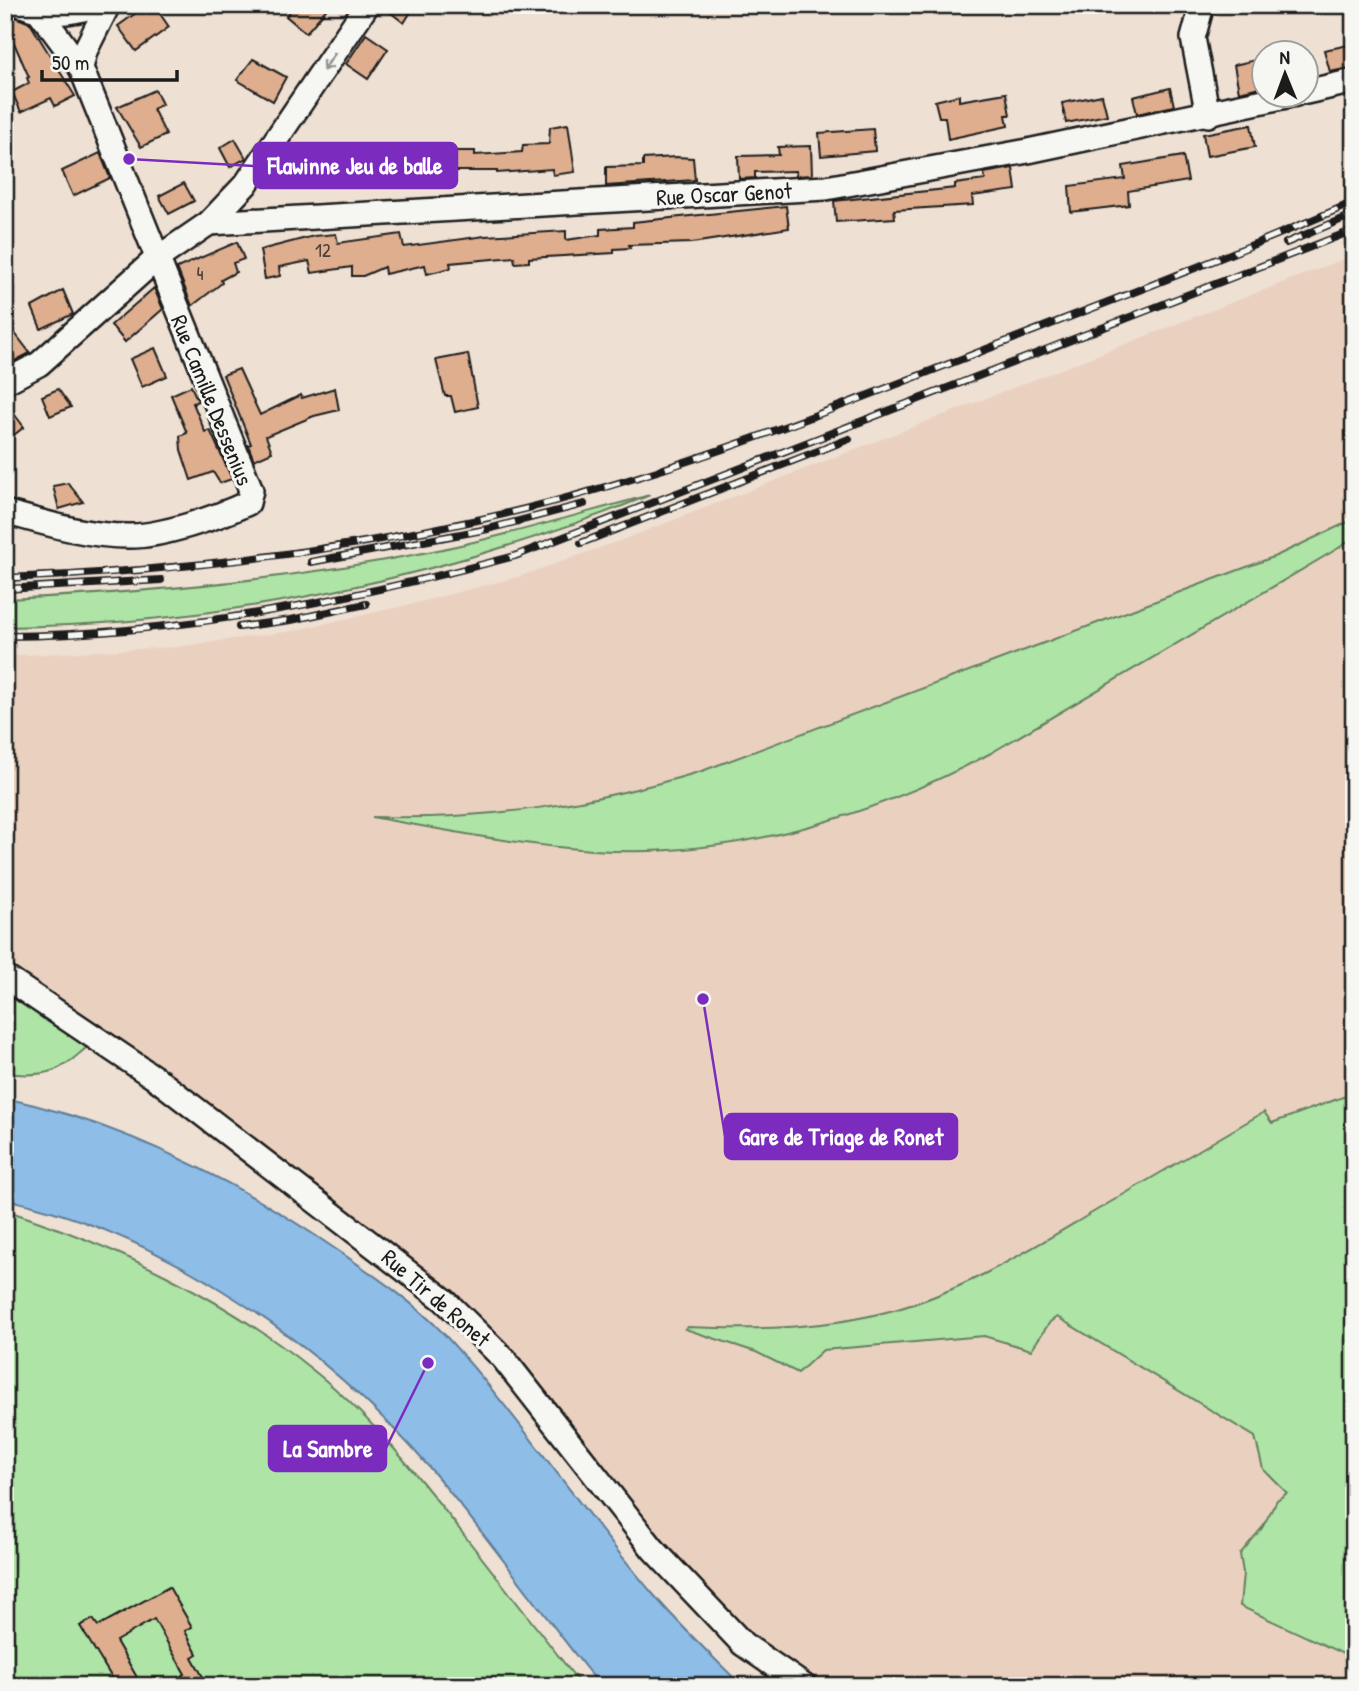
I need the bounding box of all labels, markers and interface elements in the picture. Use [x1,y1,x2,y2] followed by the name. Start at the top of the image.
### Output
[42,38,177,82] scale bar
[1250,38,1320,108] north arrow
[1279,44,1290,70] text: N
[52,48,89,77] text: 50 m
[321,52,336,71] one-way arrow
[254,143,457,188] callout: Flawinne Jeu de balle
[266,149,443,181] text: Flawinne Jeu de balle
[655,174,794,213] street label: Rue Oscar Genot
[315,237,331,263] house number: 12
[196,260,204,286] house number: 4
[164,310,261,490] street label: Rue Camille Dessenius
[725,1114,957,1159] callout: Gare de Triage de Ronet
[739,1120,944,1153] text: Gare de Triage de Ronet
[375,1242,498,1354] street label: Rue Tir de Ronet
[269,1426,386,1471] callout: La Sambre
[283,1432,373,1464] text: La Sambre

